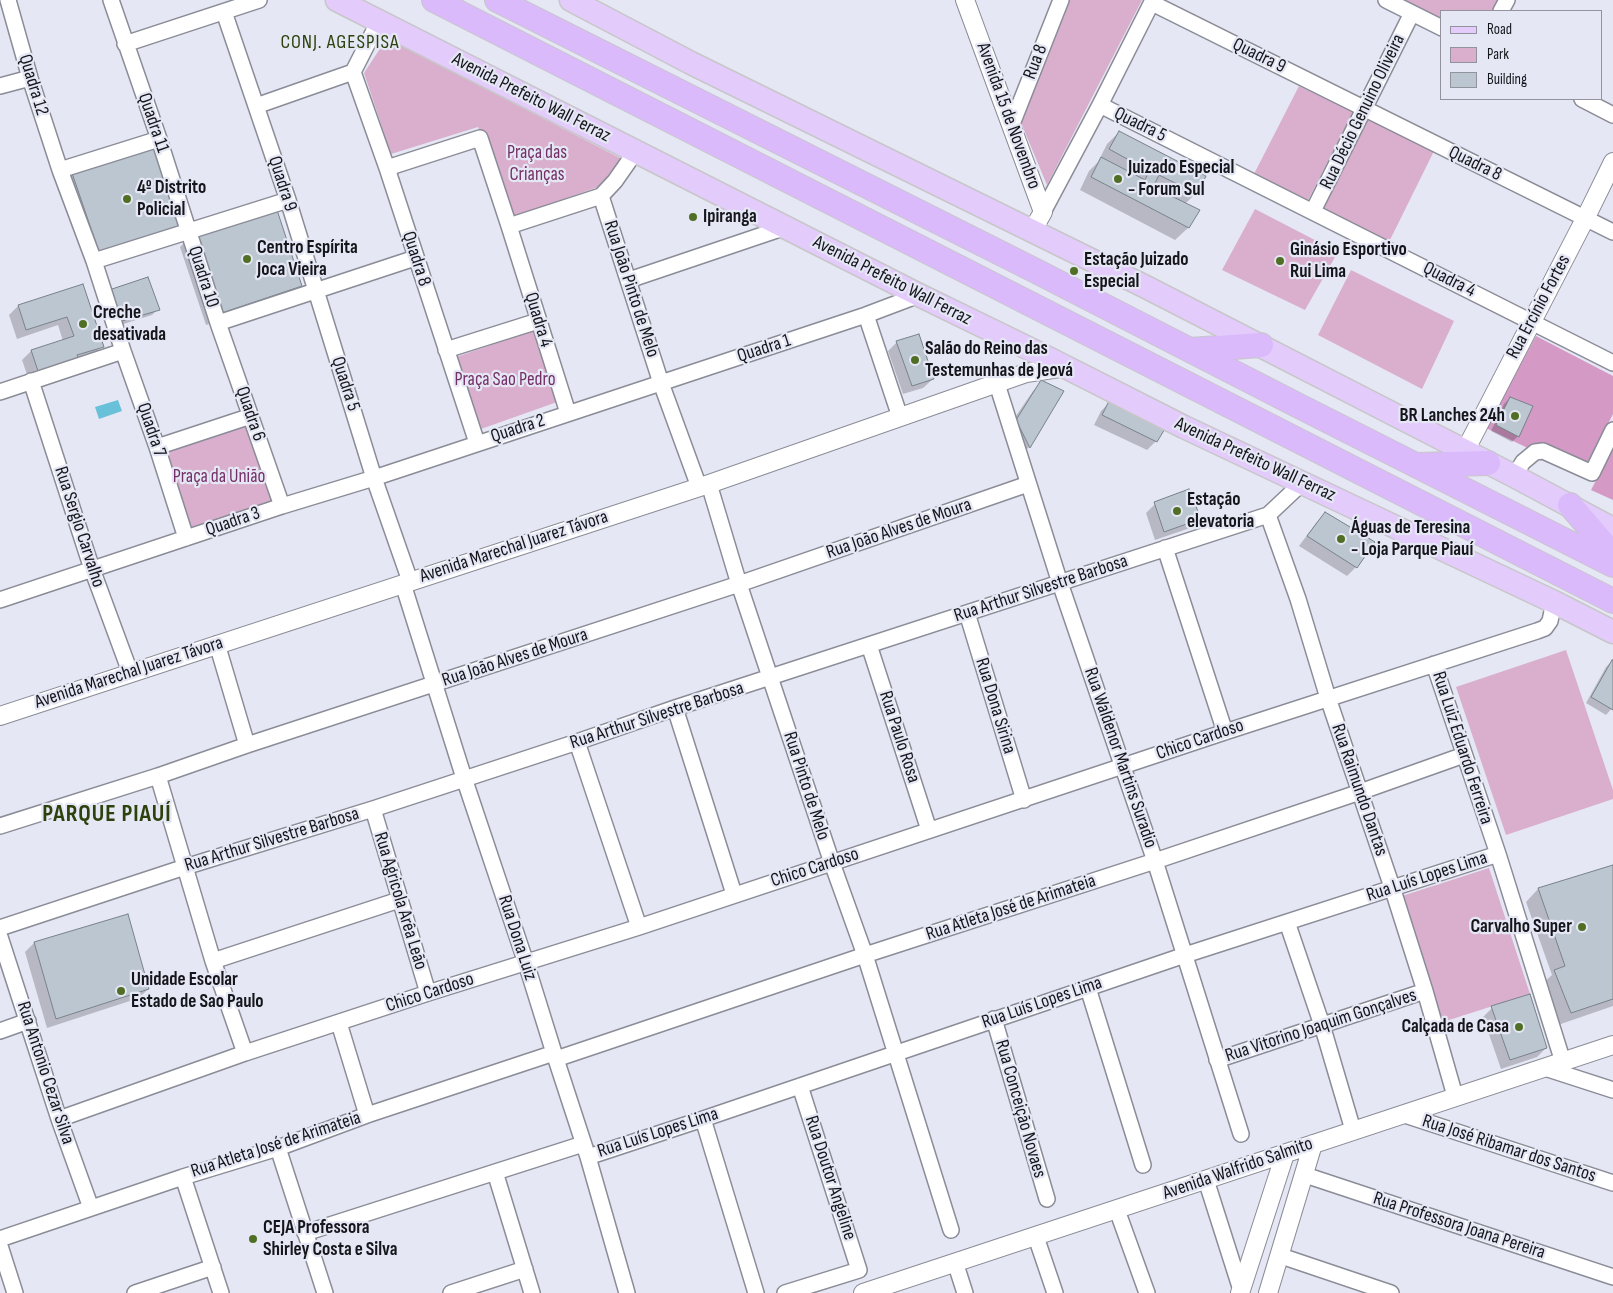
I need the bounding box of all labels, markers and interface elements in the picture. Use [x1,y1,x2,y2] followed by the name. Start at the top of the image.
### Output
[1440,10,1603,100] legend
[1487,20,1512,39] text: Road
[279,31,401,55] district label: CONJ. AGESPISA
[1316,31,1410,193] street label: Rua Décio Genuino Oliveira
[1229,33,1289,79] street label: Quadra 9
[971,40,1045,192] street label: Avenida 15 de Novembro
[1019,41,1053,83] street label: Rua 8
[1487,45,1509,64] text: Park
[448,48,614,148] street label: Avenida Prefeito Wall Ferraz
[13,52,53,118] street label: Quadra 12
[1487,70,1527,89] text: Building
[132,90,174,156] street label: Quadra 11
[1110,103,1170,147] street label: Quadra 5
[1445,141,1505,187] street label: Quadra 8
[507,142,567,186] park label: Praça das Crianças
[262,154,302,214] street label: Quadra 9
[1128,157,1234,201] place label: Juizado Especial - Forum Sul
[1112,173,1124,185] marker: Juizado Especial - Forum Sul
[137,177,206,221] place label: 4º Distrito Policial
[121,193,133,205] marker: 4º Distrito Policial
[703,206,757,228] place label: Ipiranga
[687,211,699,223] marker: Ipiranga
[598,218,664,360] street label: Rua João Pinto de Melo
[396,229,436,289] street label: Quadra 8
[809,231,975,331] street label: Avenida Prefeito Wall Ferraz
[257,237,358,281] place label: Centro Espírita Joca Vieira
[1290,239,1407,283] place label: Ginásio Esportivo Rui Lima
[182,243,224,311] street label: Quadra 10
[1084,249,1189,293] place label: Estação Juizado Especial
[1502,251,1576,363] street label: Rua Ercínio Fortes
[241,253,253,265] marker: Centro Espírita Joca Vieira
[1274,255,1286,267] marker: Ginásio Esportivo Rui Lima
[1419,257,1479,303] street label: Quadra 4
[1068,265,1080,277] marker: Estação Juizado Especial
[519,290,557,350] street label: Quadra 4
[93,302,166,346] place label: Creche desativada
[77,318,89,330] marker: Creche desativada
[734,330,794,368] street label: Quadra 1
[925,338,1073,382] place label: Salão do Reino das Testemunhas de Jeová
[326,354,364,414] street label: Quadra 5
[909,354,921,366] marker: Salão do Reino das Testemunhas de Jeová
[454,369,556,391] park label: Praça Sao Pedro
[230,384,270,444] street label: Quadra 6
[131,400,171,460] street label: Quadra 7
[1399,405,1505,427] place label: BR Lanches 24h
[488,410,548,448] street label: Quadra 2
[1509,410,1521,422] marker: BR Lanches 24h
[1171,413,1339,507] street label: Avenida Prefeito Wall Ferraz
[49,464,109,590] street label: Rua Sergio Carvalho
[173,466,265,488] park label: Praça da União
[1187,489,1254,533] place label: Estação elevatoria
[824,494,974,564] street label: Rua João Alves de Moura
[203,502,263,542] street label: Quadra 3
[1171,505,1183,517] marker: Estação elevatoria
[417,506,611,588] street label: Avenida Marechal Juarez Távora
[1351,517,1473,561] place label: Águas de Teresina - Loja Parque Piauí
[1335,533,1347,545] marker: Águas de Teresina - Loja Parque Piauí
[951,550,1131,628] street label: Rua Arthur Silvestre Barbosa
[439,624,591,692] street label: Rua João Alves de Moura
[32,632,226,714] street label: Avenida Marechal Juarez Távora
[970,655,1020,757] street label: Rua Dona Sirina
[1078,665,1162,851] street label: Rua Waldenor Martins Suradio
[1427,669,1497,827] street label: Rua Luiz Eduardo Ferreira
[567,677,747,755] street label: Rua Arthur Silvestre Barbosa
[873,688,925,786] street label: Rua Paulo Rosa
[1153,714,1247,766] street label: Chico Cardoso
[1326,721,1392,859] street label: Rua Raimundo Dantas
[778,729,834,843] street label: Rua Pinto de Melo
[41,801,173,829] district label: PARQUE PIAUÍ
[182,803,362,877] street label: Rua Arthur Silvestre Barbosa
[368,829,432,973] street label: Rua Agricola Arêa Leão
[768,843,862,893] street label: Chico Cardoso
[1364,847,1490,907] street label: Rua Luís Lopes Lima
[923,870,1099,946] street label: Rua Atleta José de Arimateia
[493,893,541,983] street label: Rua Dona Luiz
[1470,916,1572,938] place label: Carvalho Super
[1576,921,1588,933] marker: Carvalho Super
[383,968,477,1018] street label: Chico Cardoso
[131,969,264,1013] place label: Unidade Escolar Estado de Sao Paulo
[979,972,1105,1034] street label: Rua Luís Lopes Lima
[1222,984,1420,1068] street label: Rua Vitorino Joaquim Gonçalves
[115,985,127,997] marker: Unidade Escolar Estado de Sao Paulo
[11,999,79,1147] street label: Rua Antonio Cezar Silva
[1401,1016,1509,1038] place label: Calçada de Casa
[1513,1021,1525,1033] marker: Calçada de Casa
[989,1037,1051,1181] street label: Rua Conceição Novaes
[595,1103,721,1163] street label: Rua Luís Lopes Lima
[188,1107,364,1183] street label: Rua Atleta José de Arimateia
[1419,1110,1599,1188] street label: Rua José Ribamar dos Santos
[799,1113,861,1243] street label: Rua Doutor Angeline
[1160,1133,1316,1205] street label: Avenida Walfrido Salmito
[1370,1187,1548,1265] street label: Rua Professora Joana Pereira
[263,1217,397,1261] place label: CEJA Professora Shirley Costa e Silva
[247,1233,259,1245] marker: CEJA Professora Shirley Costa e Silva

